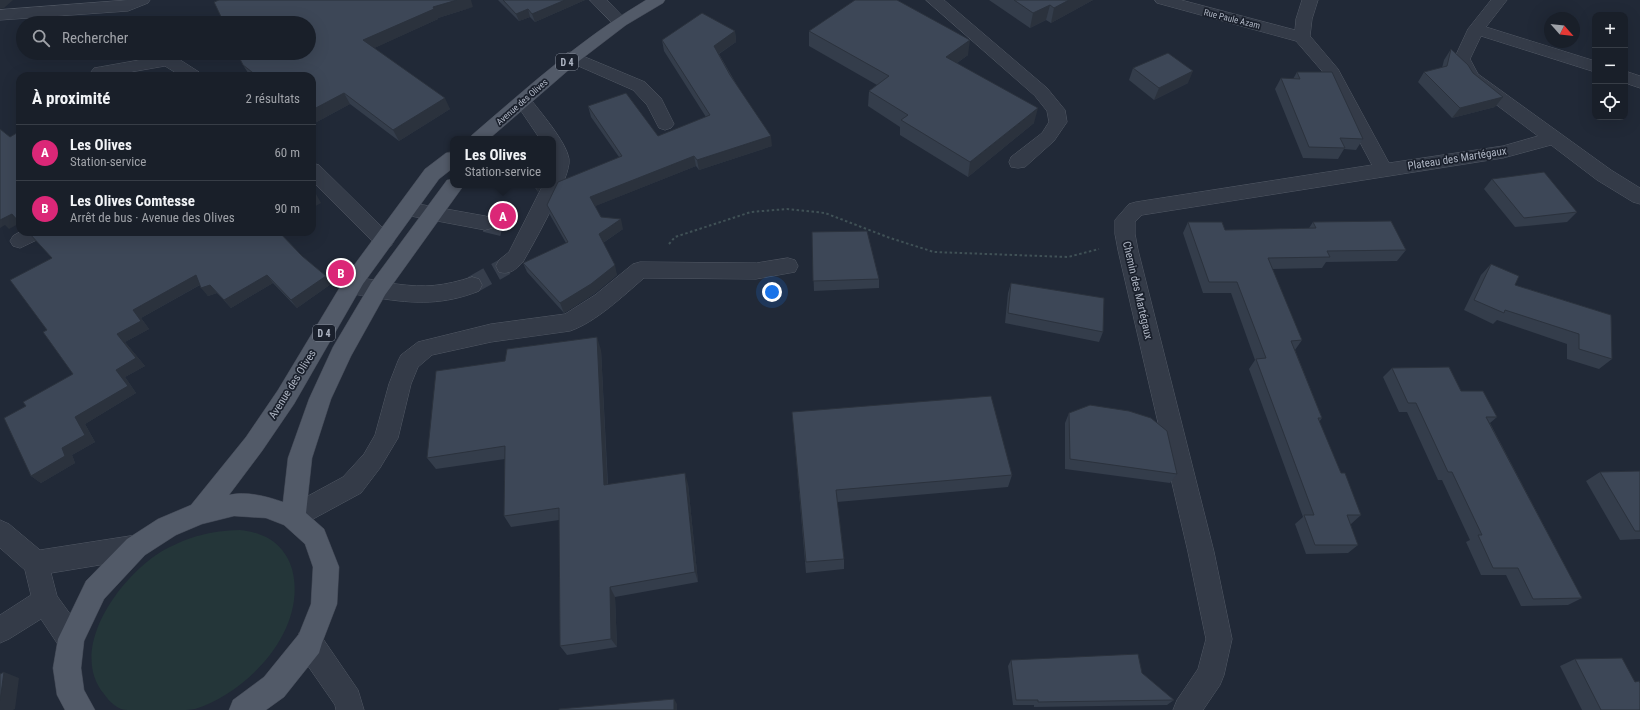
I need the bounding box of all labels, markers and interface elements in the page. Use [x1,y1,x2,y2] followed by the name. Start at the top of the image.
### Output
[1203,7,1261,31] street label: Rue Paule Azam
[1544,12,1580,48] north arrow
[1592,12,1628,120] map controls
[1592,12,1628,48] button: +
[16,16,316,60] search box
[30,27,52,49] icon: search
[62,29,128,47] text: Rechercher
[1592,48,1628,84] button: −
[556,54,578,70] road number: D 4
[494,77,550,127] street label: Avenue des Olives
[1592,84,1628,120] button: locate
[32,88,110,108] text: À proximité
[246,91,300,106] text: 2 résultats
[70,136,132,154] text: Les Olives
[450,136,556,188] popup
[1407,144,1508,173] street label: Plateau des Martégaux
[41,145,49,160] text: A
[274,145,300,160] text: 60 m
[465,146,527,164] text: Les Olives
[70,154,146,169] text: Station-service
[465,164,541,179] text: Station-service
[70,192,195,210] text: Les Olives Comtesse
[41,201,49,216] text: B
[274,201,300,216] text: 90 m
[490,201,516,231] pin: A
[70,210,235,225] text: Arrêt de bus · Avenue des Olives
[1120,240,1155,340] street label: Chemin des Martégaux
[328,258,354,288] pin: B
[762,282,782,302] your location
[313,325,335,341] road number: D 4
[266,347,319,421] street label: Avenue des Olives

